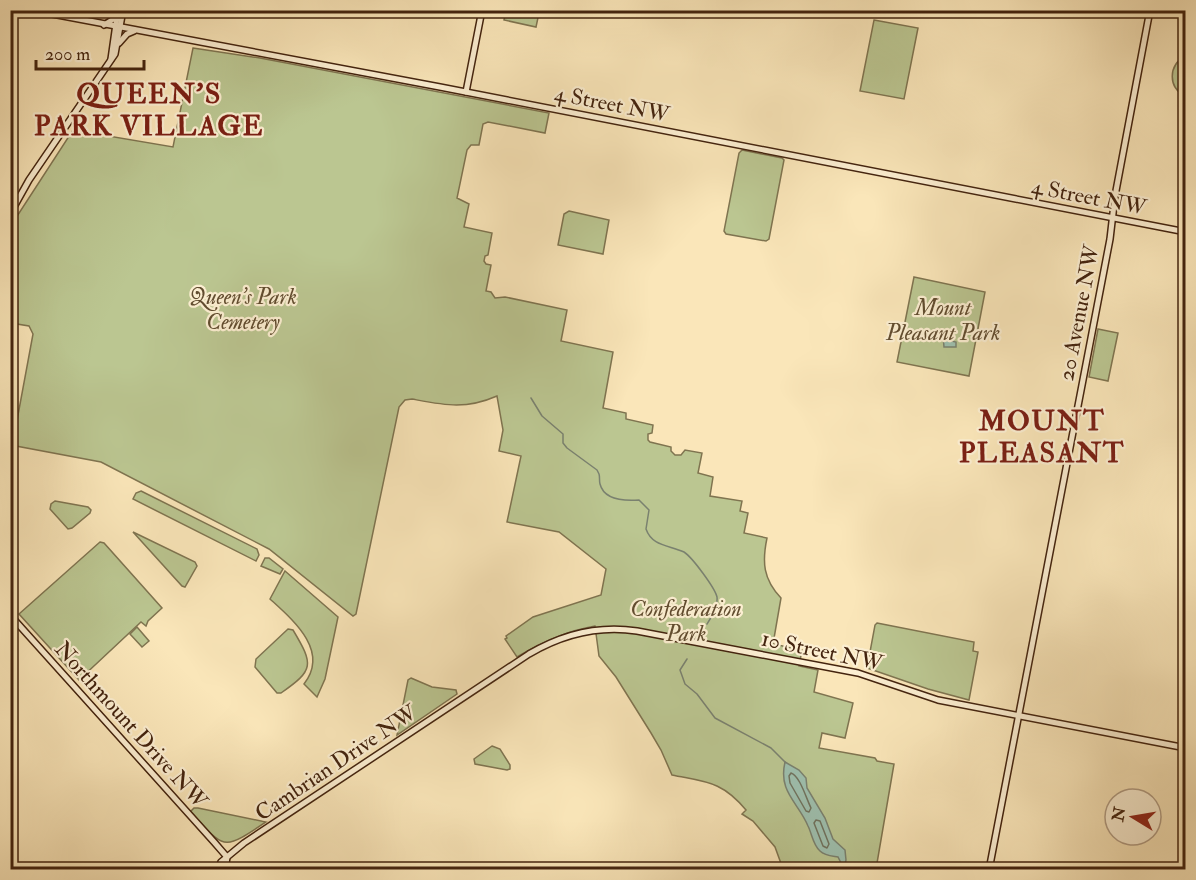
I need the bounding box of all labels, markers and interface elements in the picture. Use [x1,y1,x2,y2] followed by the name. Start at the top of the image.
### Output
[36,33,144,71] scale bar
[45,43,90,66] text: 200 m
[34,77,264,144] district label: QUEEN'S PARK VILLAGE
[552,79,673,129] street label: 4 Street NW
[1029,172,1150,222] street label: 4 Street NW
[1052,241,1106,383] street label: 20 Avenue NW
[189,283,297,336] park label: Queen's Park Cemetery
[885,294,1000,347] park label: Mount Pleasant Park
[959,404,1125,471] district label: MOUNT PLEASANT
[630,595,742,648] park label: Confederation Park
[759,624,887,678] street label: 10 Street NW
[48,635,215,816] street label: Northmount Drive NW
[250,698,423,827] street label: Cambrian Drive NW
[1103,787,1163,847] north arrow
[1108,805,1131,824] text: N

